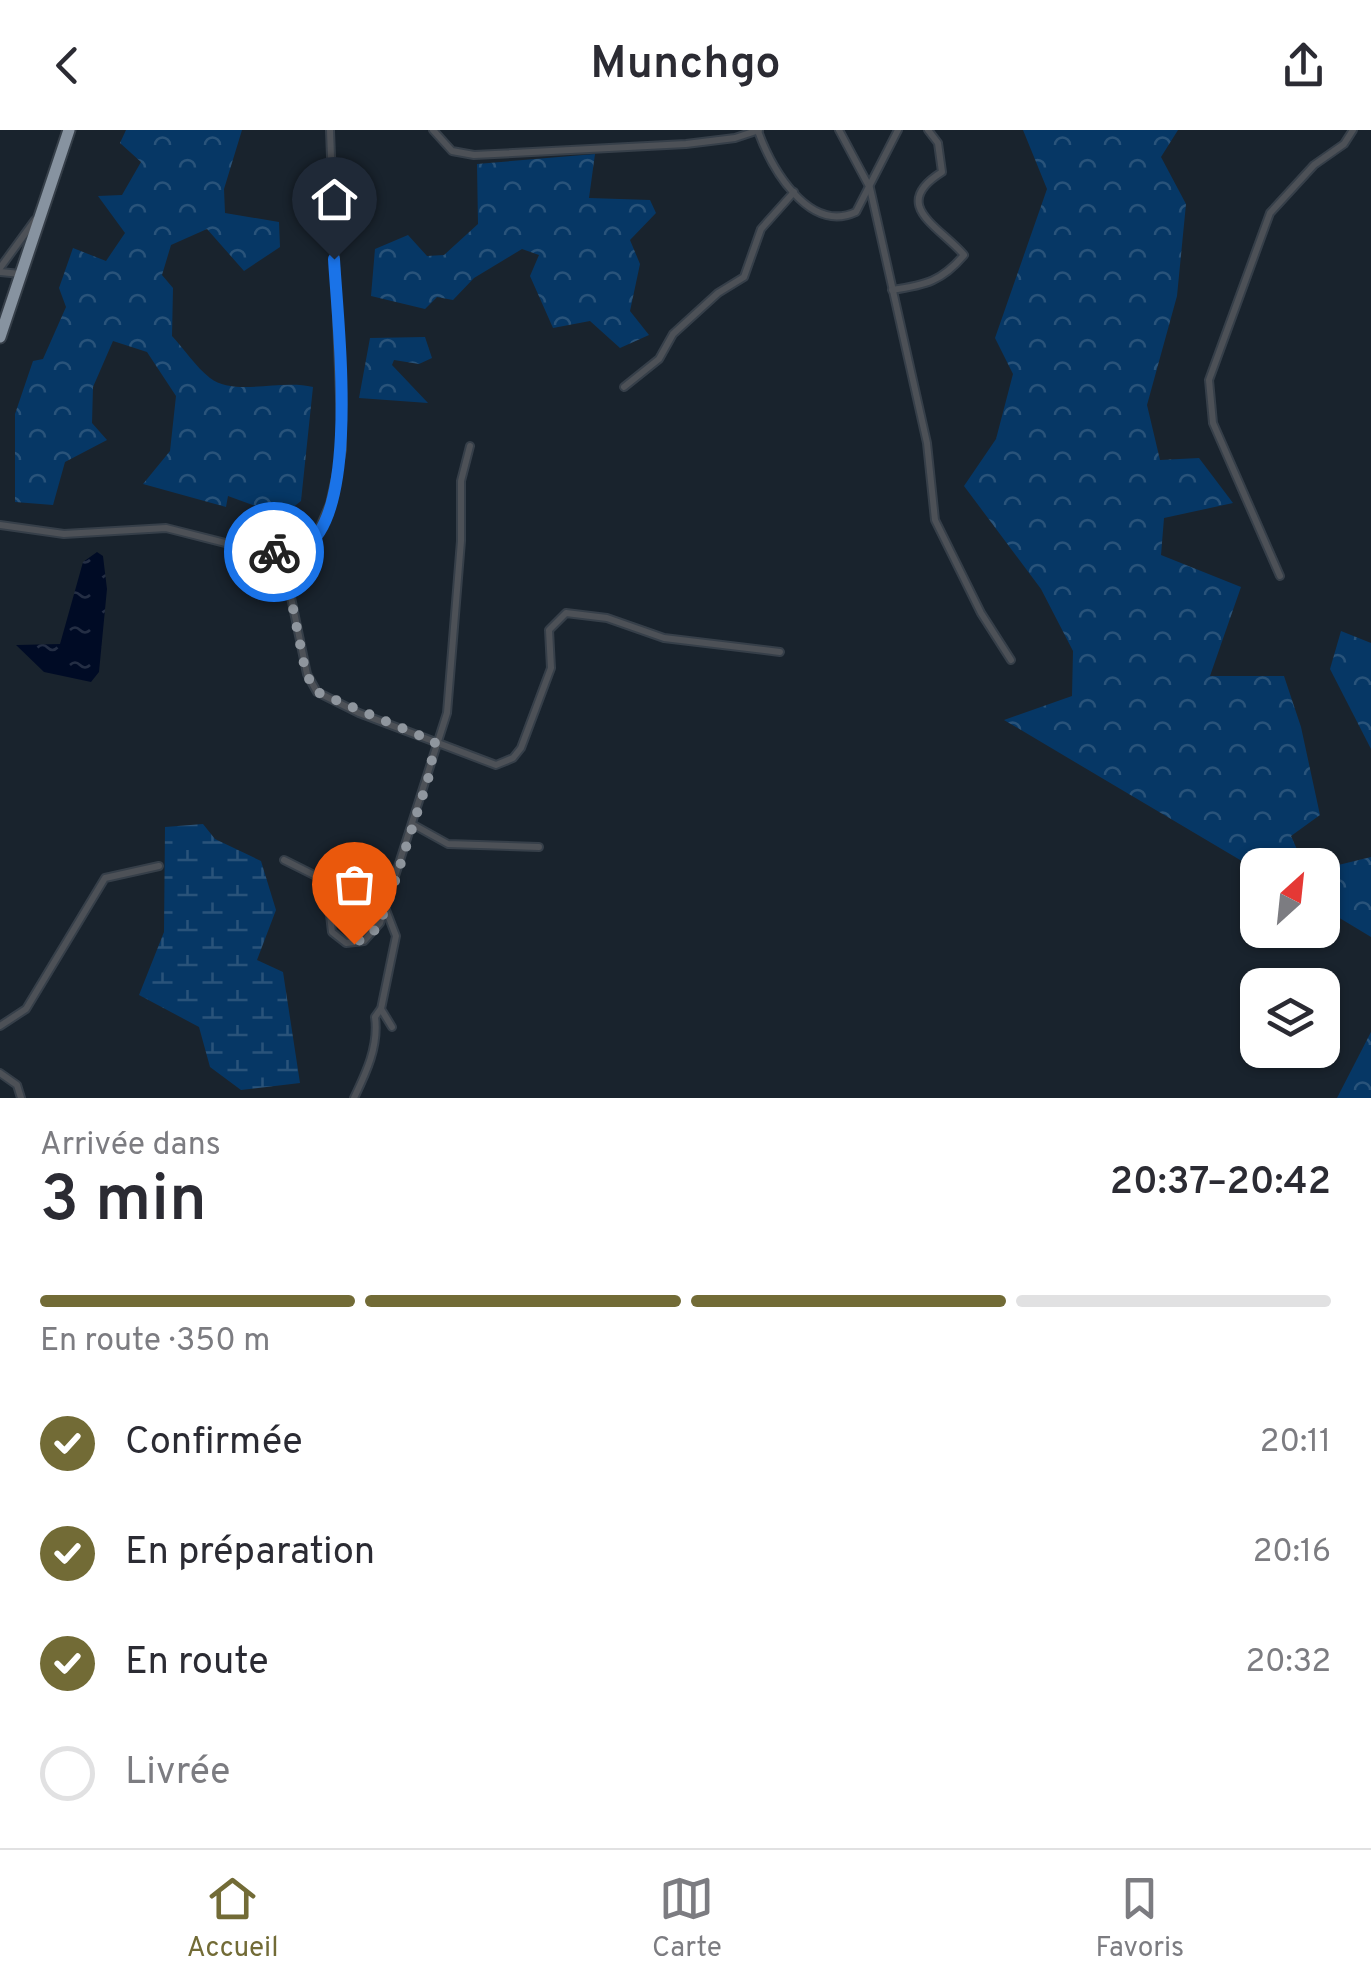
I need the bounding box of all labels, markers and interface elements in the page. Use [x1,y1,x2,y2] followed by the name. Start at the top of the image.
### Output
[590,37,781,94] text: Munchgo
[40,38,95,93] icon: back
[1276,38,1331,93] icon: share
[292,157,377,260] pin
[307,172,362,227] icon: home
[224,502,324,602] courier
[247,525,302,580] icon: bike
[312,842,397,945] pin
[1240,848,1340,948] north arrow
[1240,848,1340,1068] map controls
[327,857,382,912] icon: bag
[1240,968,1340,1068] button: layers
[40,1126,221,1166] text: Arrivée dans
[1110,1159,1331,1208] text: 20:37–20:42
[40,1162,207,1244] text: 3 min
[40,1322,270,1362] text: En route · 350 m
[40,1416,95,1471] icon: check
[125,1419,303,1468] text: Confirmée
[1260,1423,1331,1463] text: 20:11
[40,1526,95,1581] icon: check
[125,1529,375,1578] text: En préparation
[1253,1533,1331,1573] text: 20:16
[40,1636,95,1691] icon: check
[125,1639,269,1688] text: En route
[1245,1643,1331,1683] text: 20:32
[125,1749,230,1798] text: Livrée
[187,1871,279,1967] tab: Accueil
[652,1871,722,1967] tab: Carte
[1095,1871,1184,1967] tab: Favoris

